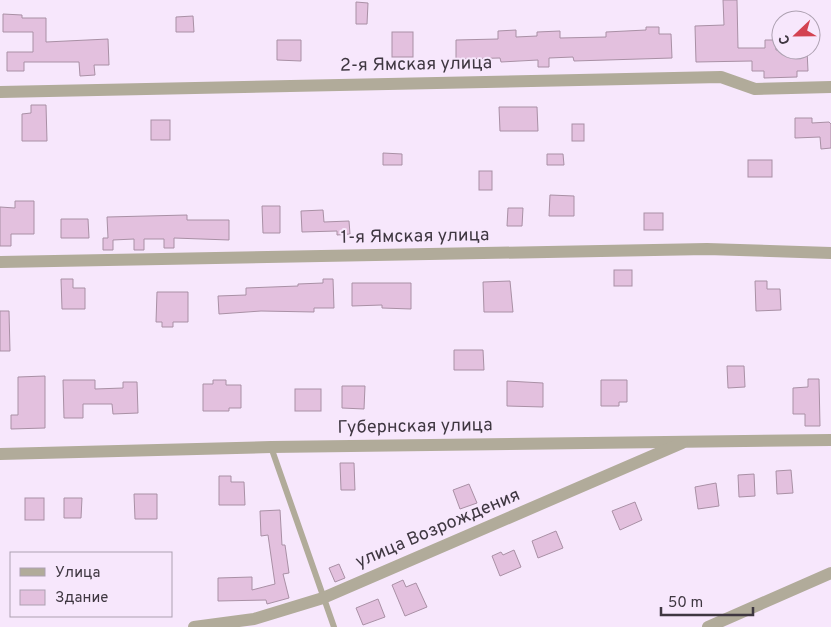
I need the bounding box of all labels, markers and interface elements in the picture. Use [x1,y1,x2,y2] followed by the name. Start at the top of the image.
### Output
[771,10,821,60] north arrow
[776,32,795,47] text: С
[340,52,492,78] street label: 2-я Ямская улица
[340,224,490,250] street label: 1-я Ямская улица
[337,414,493,440] street label: Губернская улица
[352,484,524,574] street label: улица Возрождения
[10,552,172,617] legend
[55,564,100,583] text: Улица
[661,584,754,616] scale bar
[55,589,108,608] text: Здание
[668,594,703,613] text: 50 m

